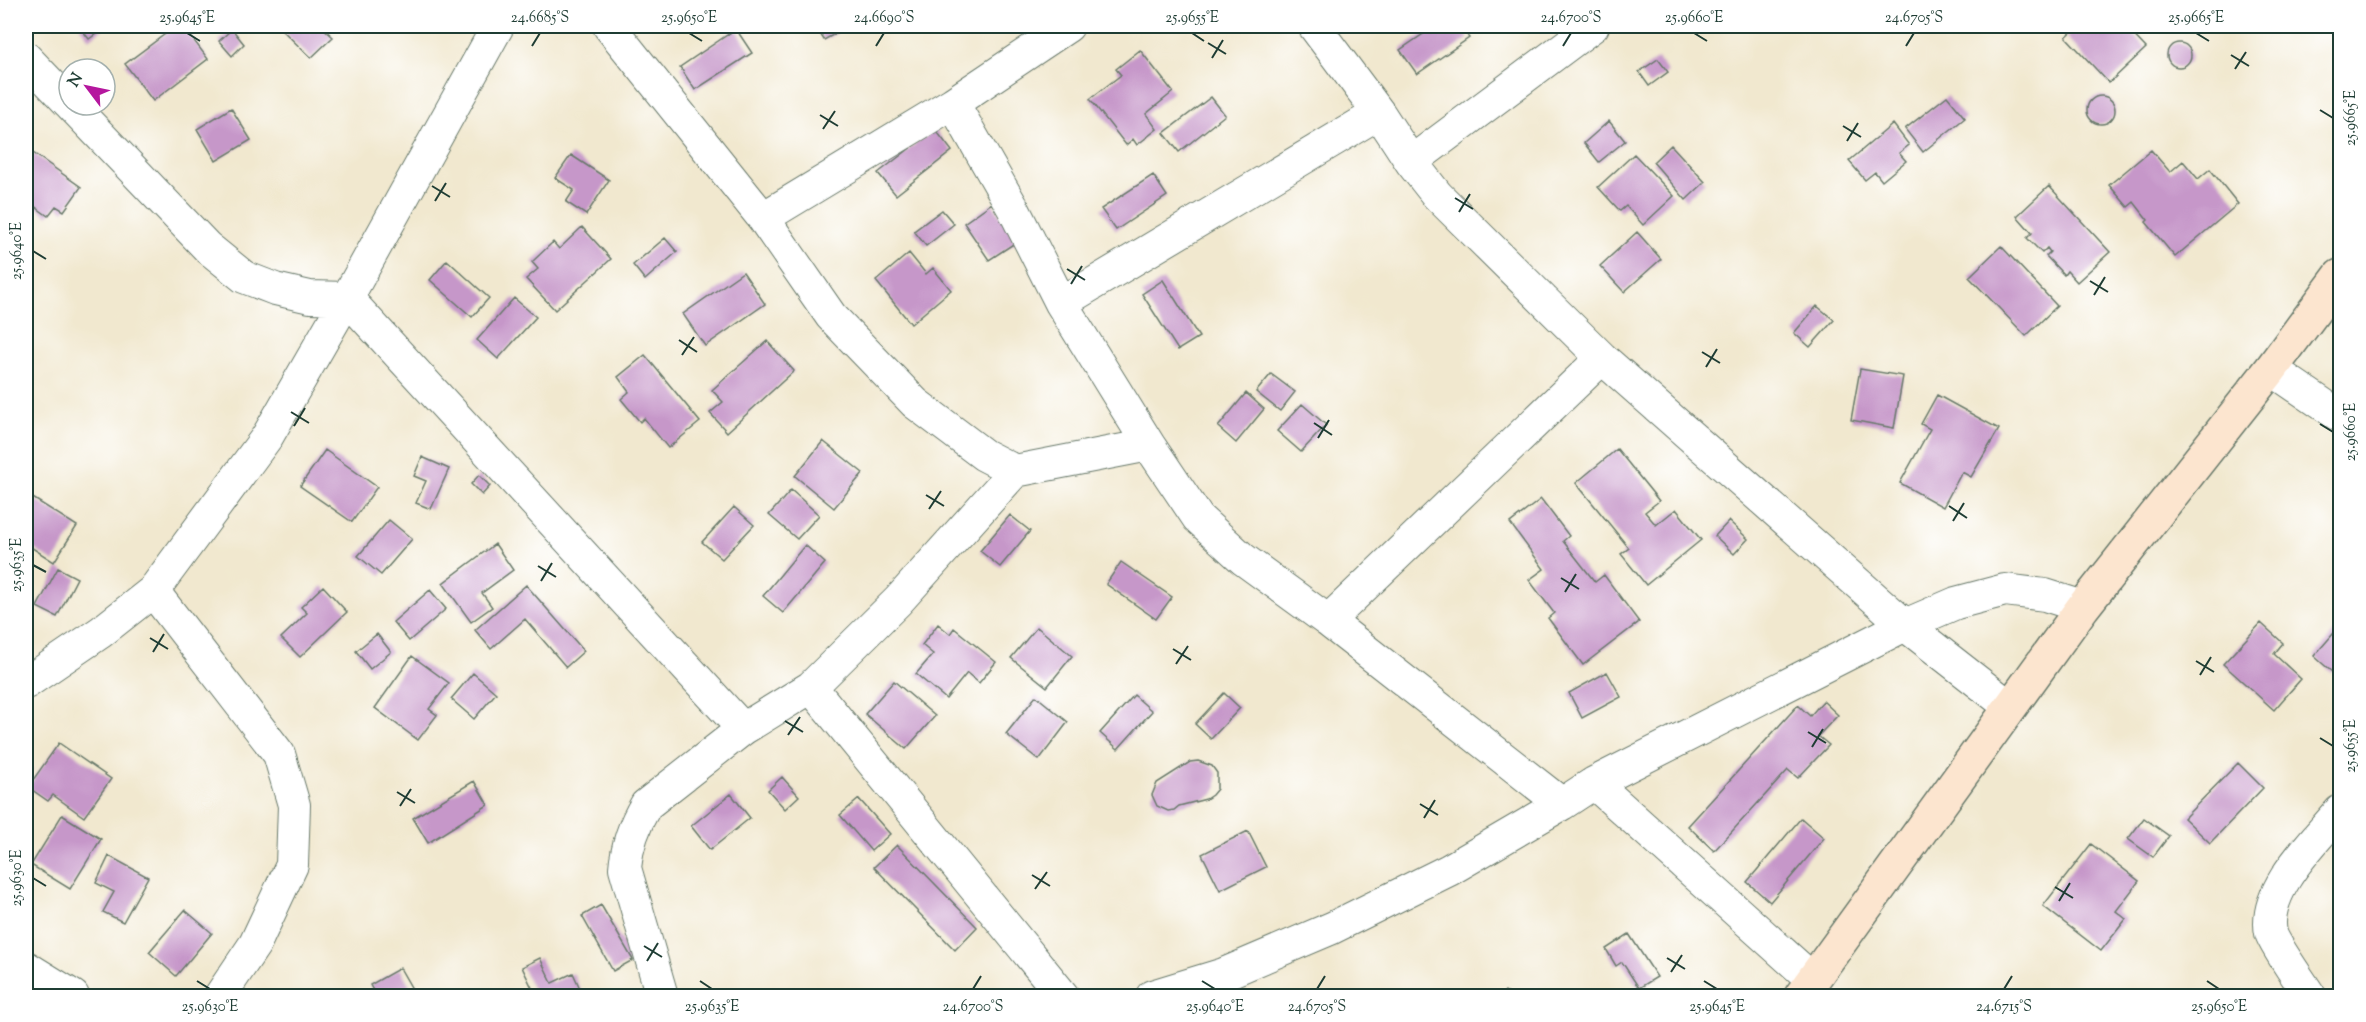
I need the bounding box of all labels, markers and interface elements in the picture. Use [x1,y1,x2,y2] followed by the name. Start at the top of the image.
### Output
[159,8,215,29] text: 25.9645°E
[511,8,569,29] text: 24.6685°S
[661,8,717,29] text: 25.9650°E
[854,8,914,29] text: 24.6690°S
[1165,8,1219,29] text: 25.9655°E
[1540,8,1602,29] text: 24.6700°S
[1665,8,1723,29] text: 25.9660°E
[1885,8,1943,29] text: 24.6705°S
[2168,8,2224,29] text: 25.9665°E
[57,57,117,117] north arrow
[63,69,90,92] text: N
[2341,90,2362,146] text: 25.9665°E
[7,222,28,280] text: 25.9640°E
[2341,403,2362,461] text: 25.9660°E
[7,538,28,592] text: 25.9635°E
[2341,719,2362,773] text: 25.9655°E
[7,850,28,906] text: 25.9630°E
[182,997,238,1018] text: 25.9630°E
[685,997,739,1018] text: 25.9635°E
[942,997,1004,1018] text: 24.6700°S
[1186,997,1244,1018] text: 25.9640°E
[1288,997,1346,1018] text: 24.6705°S
[1689,997,1745,1018] text: 25.9645°E
[1976,997,2032,1018] text: 24.6715°S
[2191,997,2247,1018] text: 25.9650°E

